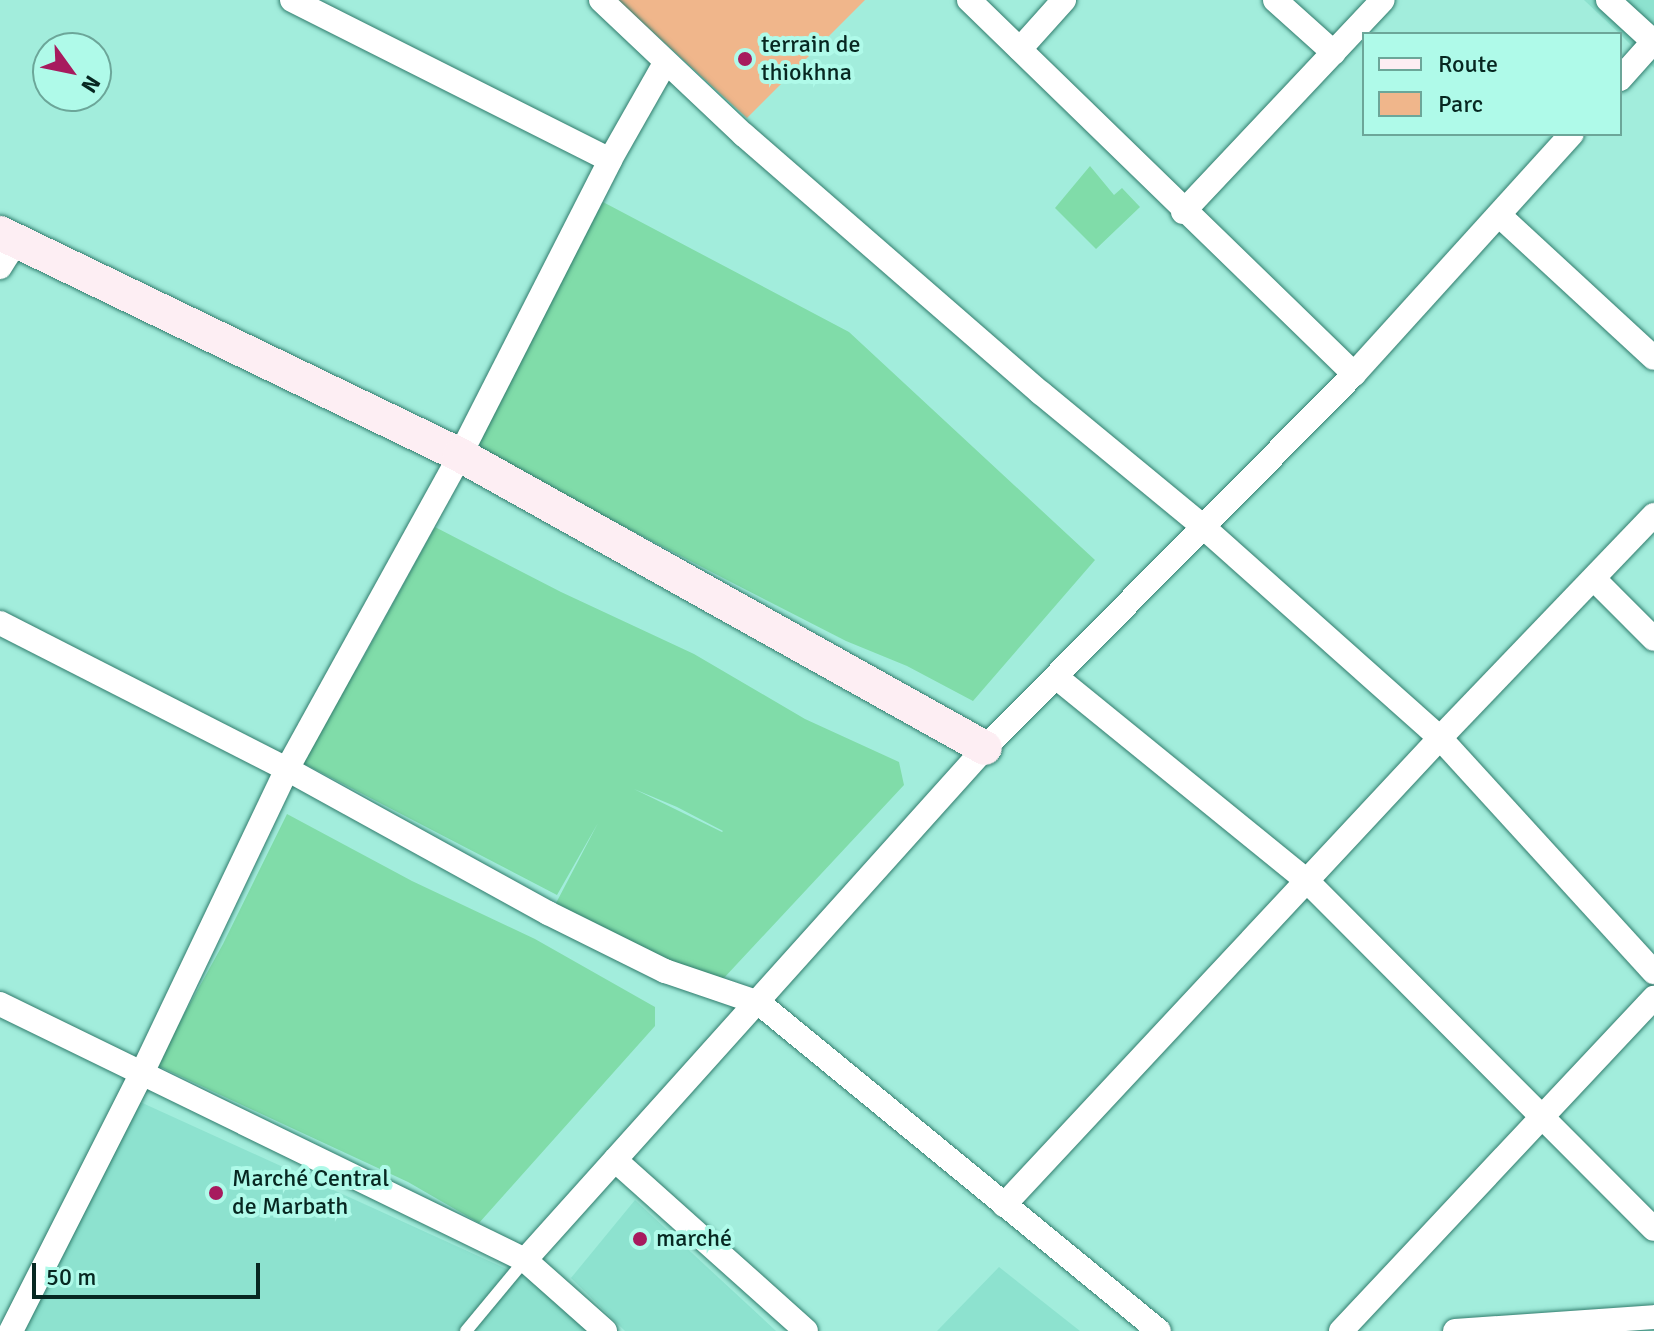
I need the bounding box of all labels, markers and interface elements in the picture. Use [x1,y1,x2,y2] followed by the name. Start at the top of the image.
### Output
[761,31,861,87] place label: terrain de thiokhna
[32,32,112,112] north arrow
[1362,32,1622,136] legend
[1438,49,1498,79] text: Route
[736,50,754,68] marker: terrain de thiokhna
[75,70,106,98] text: N
[1438,89,1483,119] text: Parc
[232,1165,389,1221] place label: Marché Central de Marbath
[207,1184,225,1202] marker: Marché Central de Marbath
[656,1225,732,1253] place label: marché
[631,1230,649,1248] marker: marché
[36,1247,264,1297] scale bar
[46,1262,96,1292] text: 50 m

